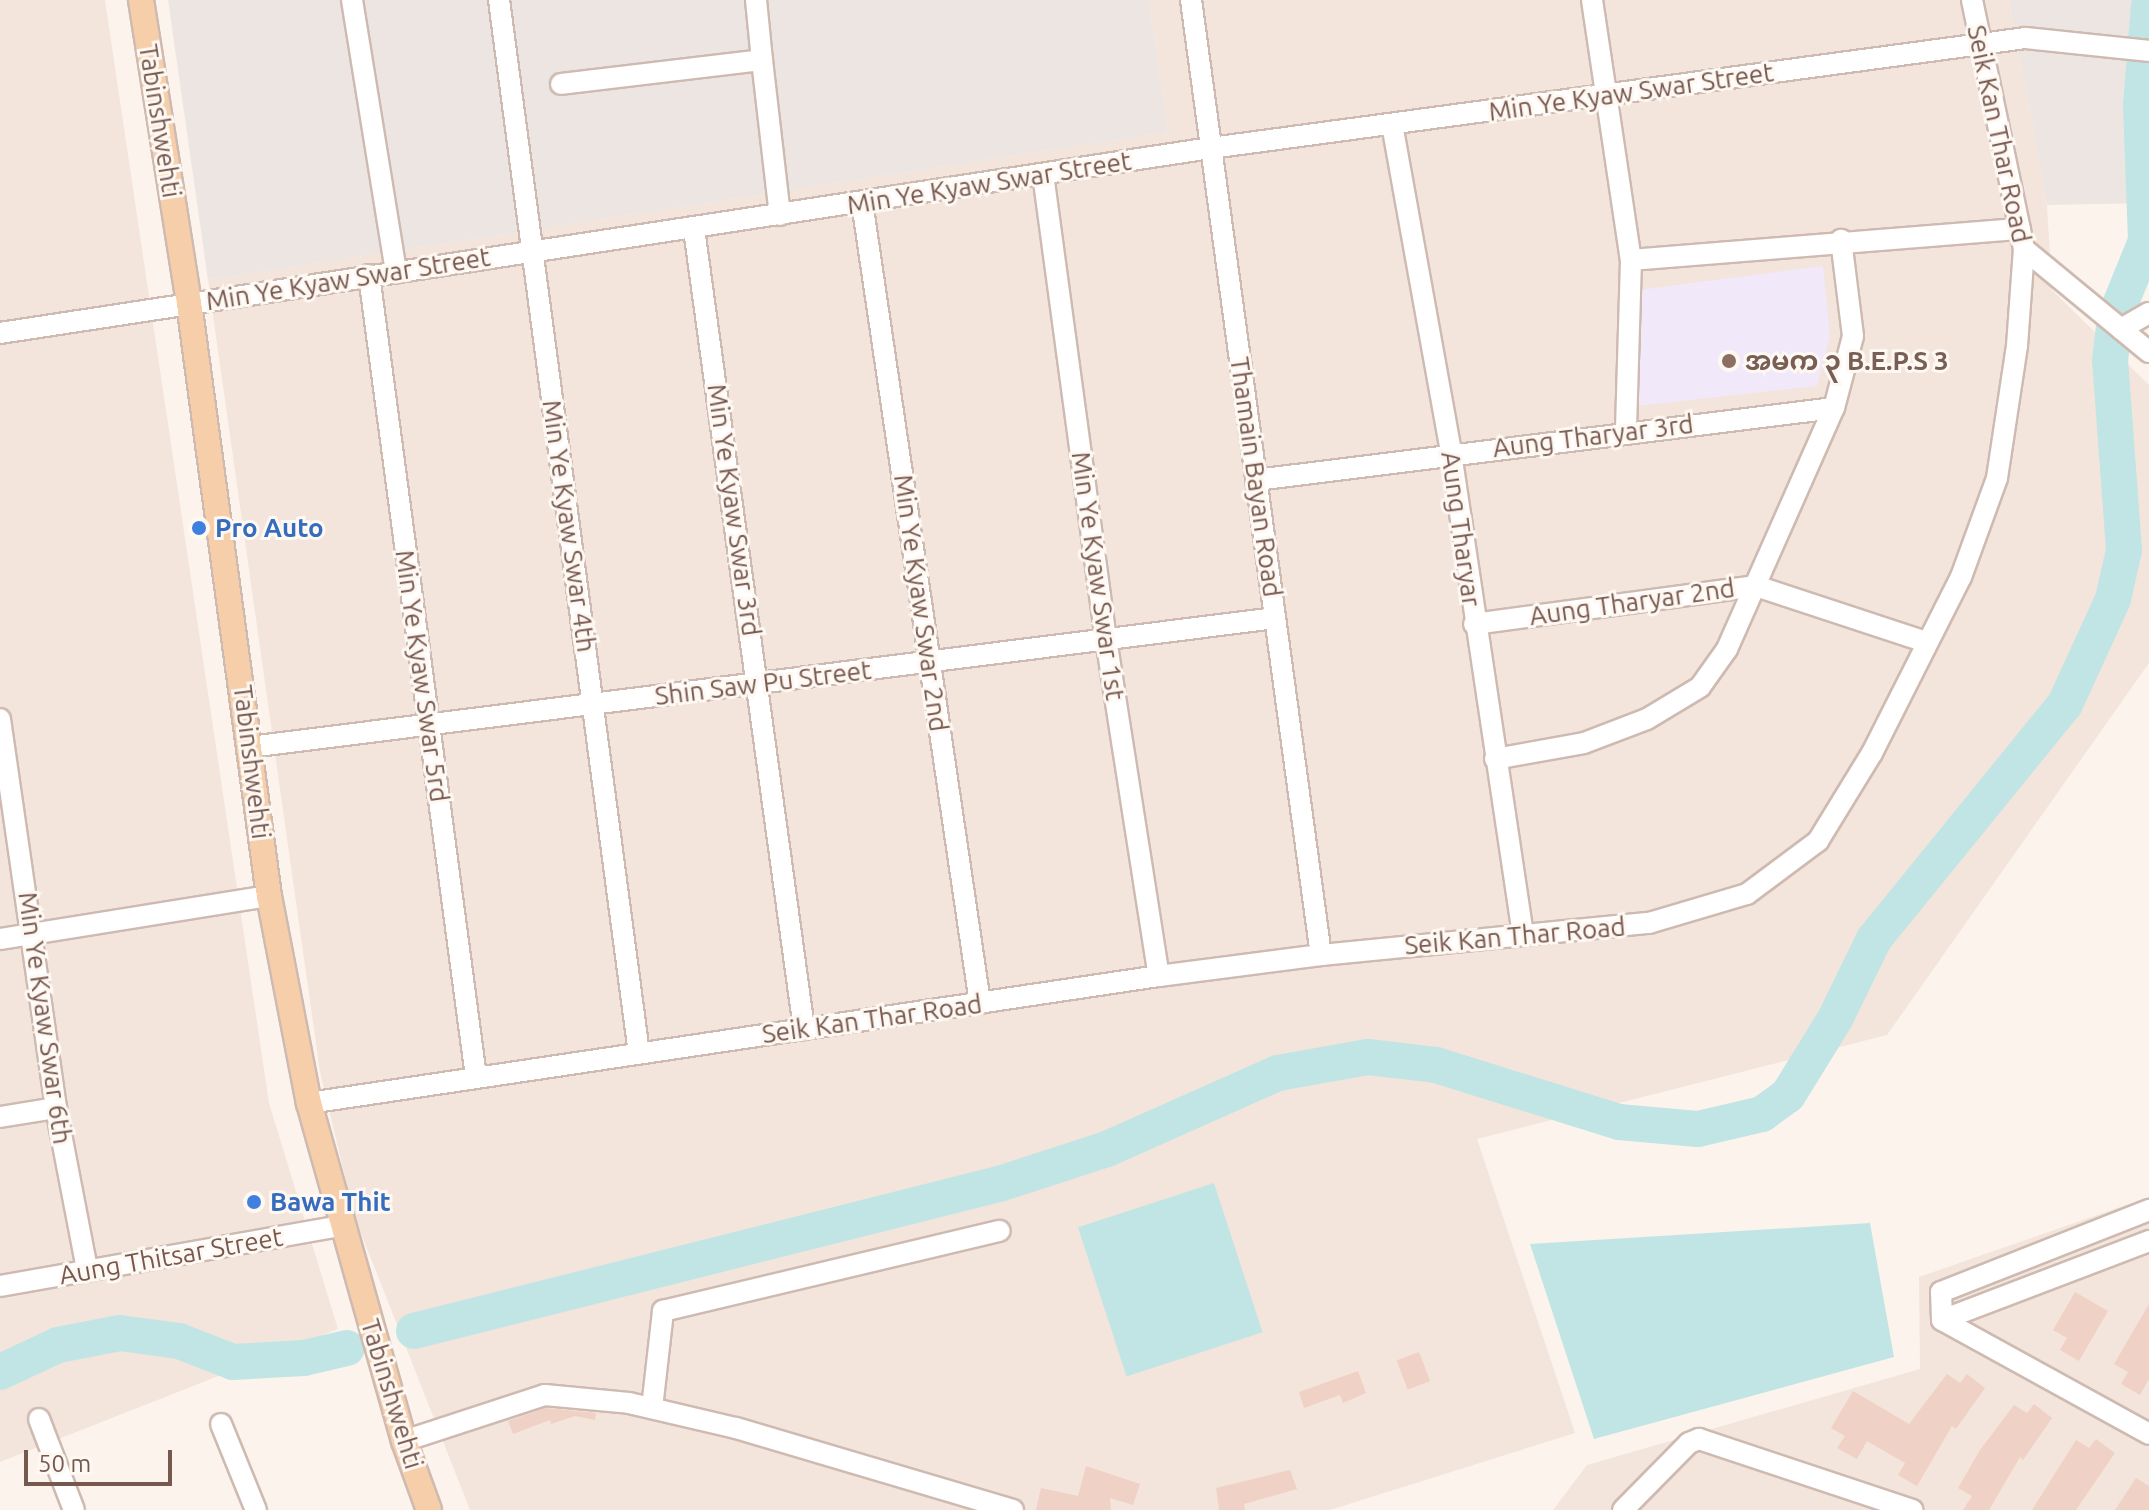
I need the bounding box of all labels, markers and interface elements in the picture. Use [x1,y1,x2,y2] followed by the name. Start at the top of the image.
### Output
[1961,22,2037,246] street label: Seik Kan Thar Road
[132,42,188,200] street label: Tabinshwehti
[1487,57,1775,127] street label: Min Ye Kyaw Swar Street
[845,145,1133,221] street label: Min Ye Kyaw Swar Street
[204,241,492,317] street label: Min Ye Kyaw Swar Street
[1745,345,1949,377] place label: အမက ၃ B.E.P.S 3
[1720,352,1738,370] marker: အမက ၃ B.E.P.S 3
[1224,355,1288,599] street label: Thamain Bayan Road
[701,382,767,638] street label: Min Ye Kyaw Swar 3rd
[536,398,602,654] street label: Min Ye Kyaw Swar 4th
[1491,408,1695,464] street label: Aung Tharyar 3rd
[1435,449,1487,609] street label: Aung Tharyar
[1065,450,1131,702] street label: Min Ye Kyaw Swar 1st
[888,472,954,734] street label: Min Ye Kyaw Swar 2nd
[215,512,324,544] place label: Pro Auto
[190,519,208,537] marker: Pro Auto
[389,548,455,804] street label: Min Ye Kyaw Swar 5rd
[1527,572,1737,632] street label: Aung Tharyar 2nd
[653,654,873,712] street label: Shin Saw Pu Street
[227,683,277,841] street label: Tabinshwehti
[12,890,78,1146] street label: Min Ye Kyaw Swar 6th
[1403,911,1627,961] street label: Seik Kan Thar Road
[760,988,984,1050] street label: Seik Kan Thar Road
[270,1186,391,1218] place label: Bawa Thit
[245,1193,263,1211] marker: Bawa Thit
[57,1221,285,1291] street label: Aung Thitsar Street
[354,1315,430,1473] street label: Tabinshwehti
[28,1434,176,1484] scale bar
[38,1450,91,1477] text: 50 m

